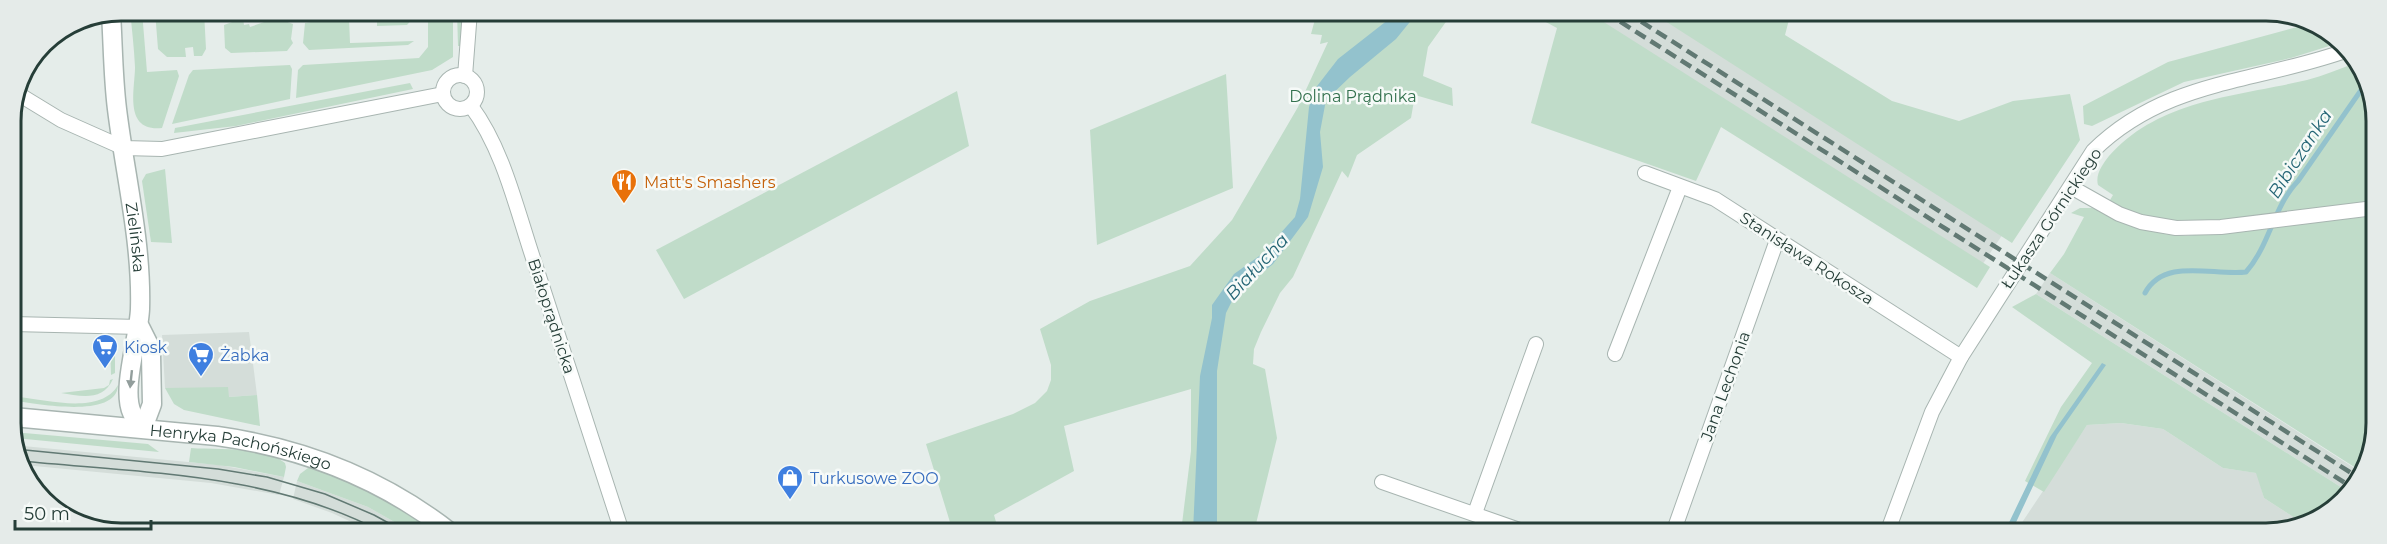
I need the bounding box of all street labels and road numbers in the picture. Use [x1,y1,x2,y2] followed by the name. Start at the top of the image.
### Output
[1997,144,2106,292] street label: Łukasza Górnickiego
[121,201,148,273] street label: Zielińska
[1736,208,1877,309] street label: Stanisława Rokosza
[524,256,579,376] street label: Białoprądnicka
[1697,329,1754,444] street label: Jana Lechonia
[149,421,334,474] street label: Henryka Pachońskiego

